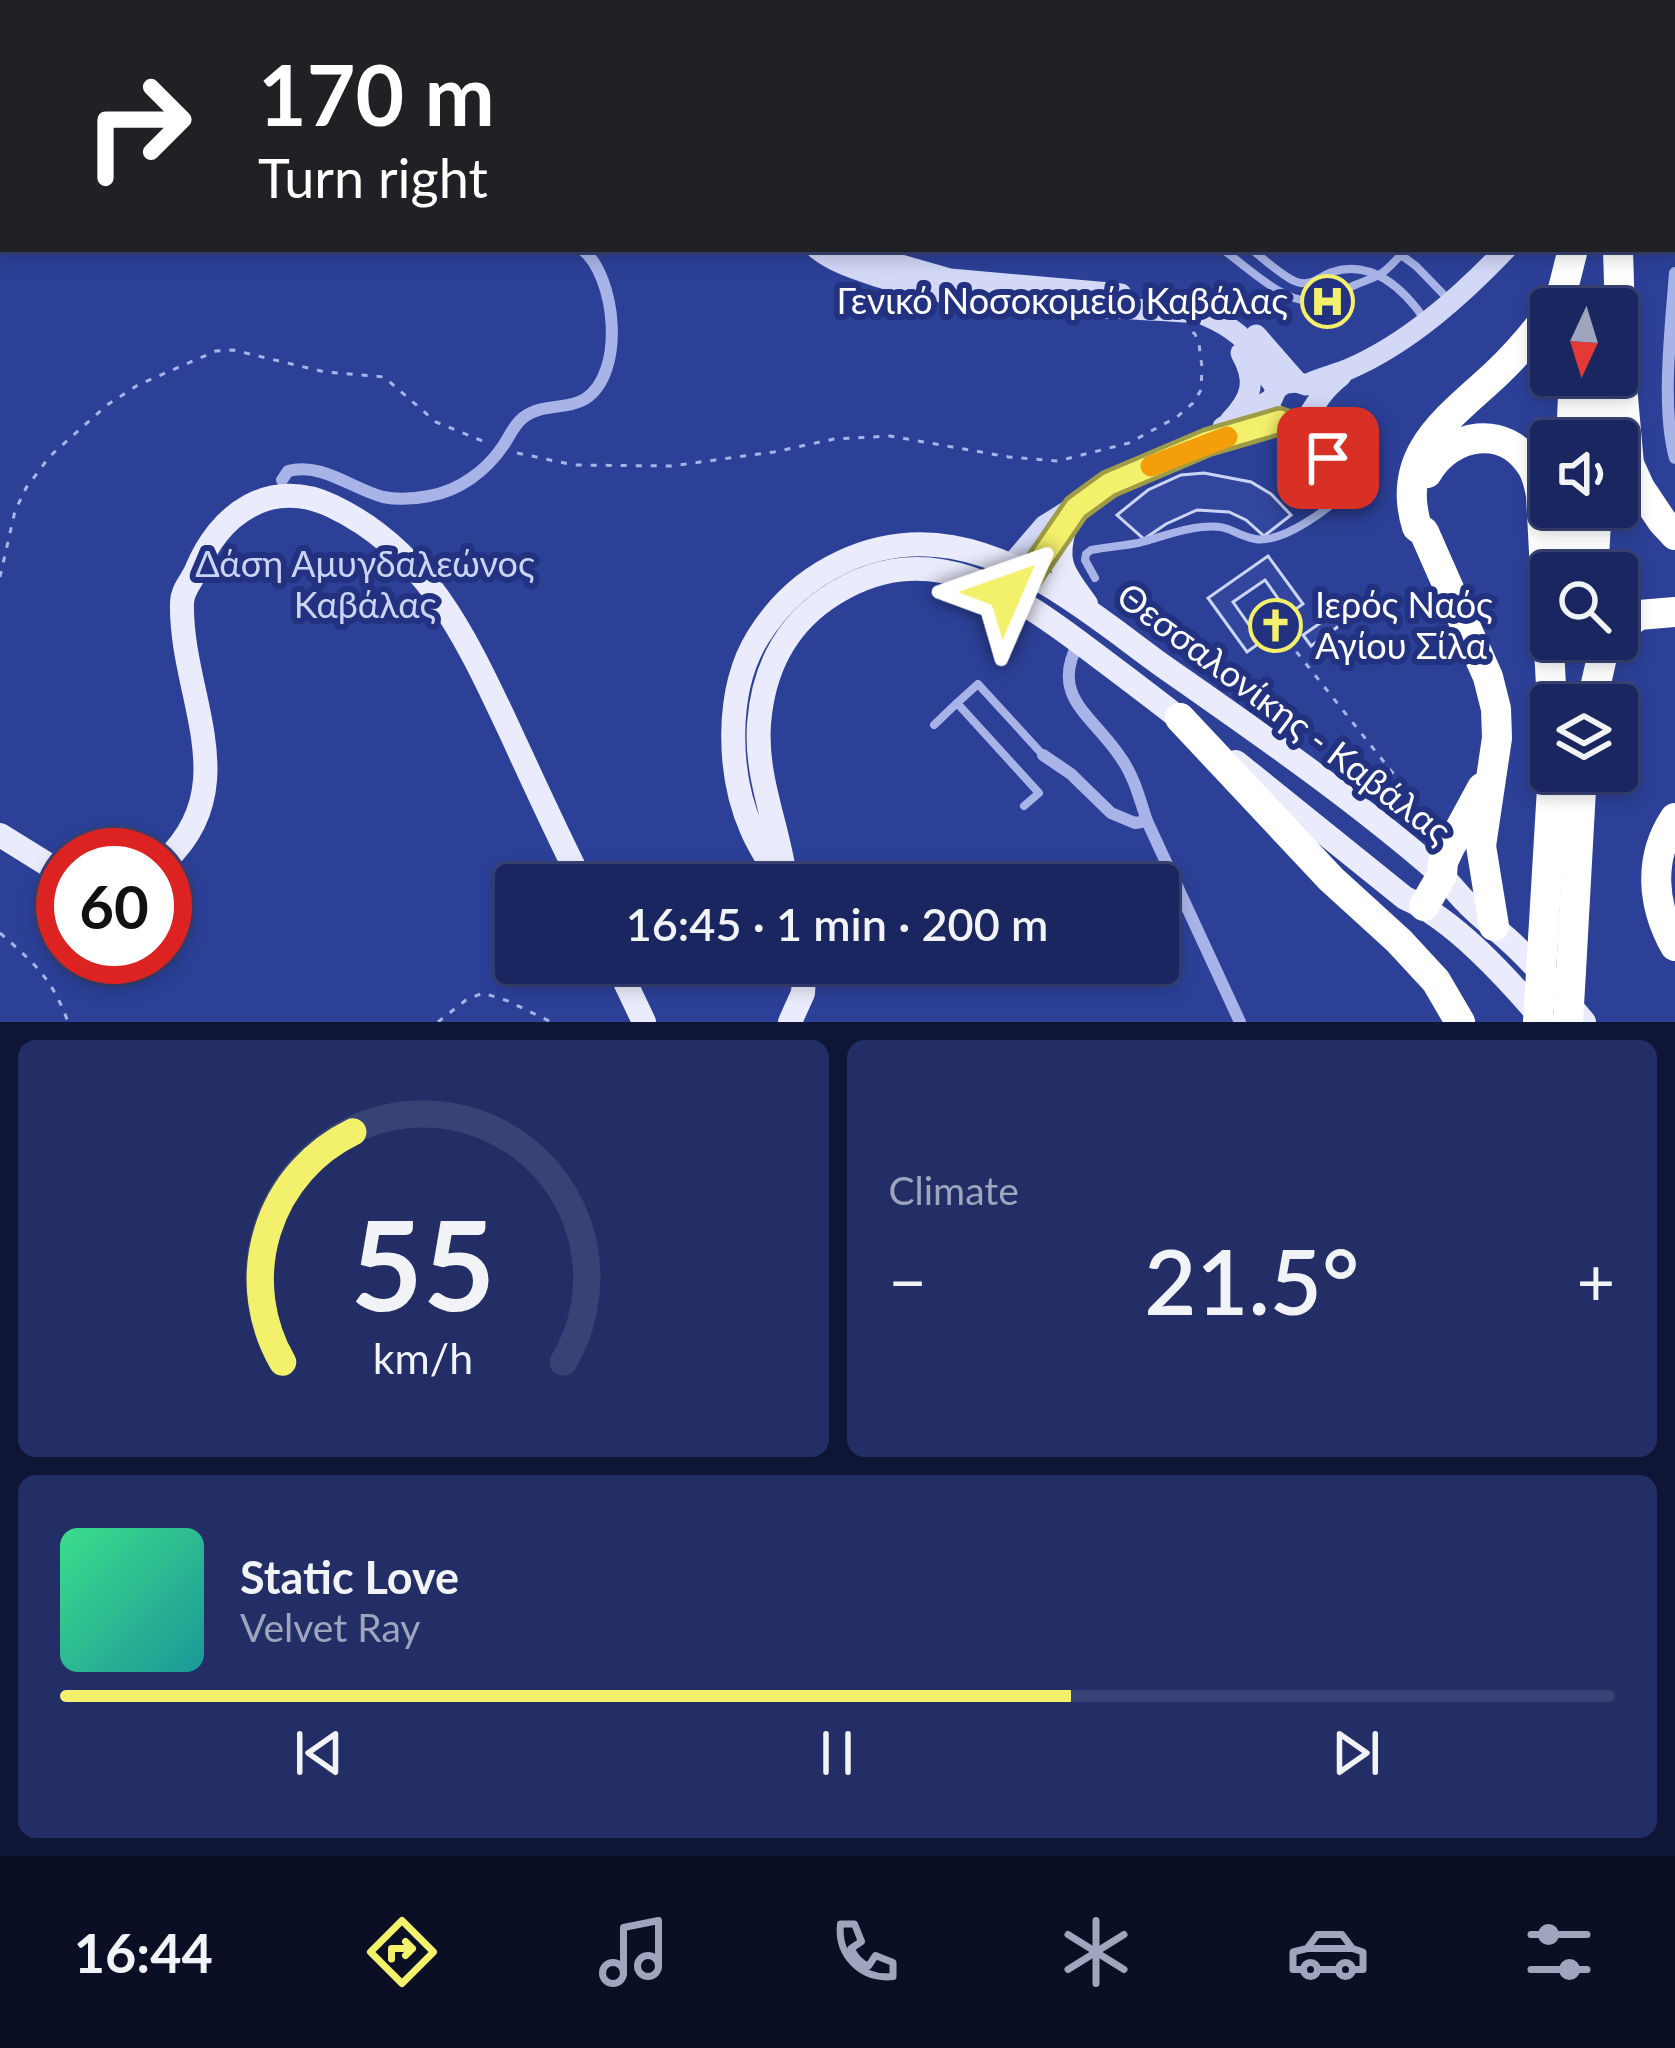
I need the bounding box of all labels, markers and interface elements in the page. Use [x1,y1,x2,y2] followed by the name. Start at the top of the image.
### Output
[258,43,495,144] text: 170 m
[60,48,216,204] icon: right
[258,145,488,210] text: Turn right
[1299,273,1355,329] hospital icon: Γενικό Νοσοκομείο Καβάλας
[836,278,1288,322] place label: Γενικό Νοσοκομείο Καβάλας
[1530,288,1638,396] north arrow
[1530,288,1638,792] map controls
[1277,407,1379,509] pin
[1530,420,1638,528] button: sound
[1295,425,1361,491] icon: arrive
[943,529,1069,655] position arrow
[195,541,535,626] park label: Δάση Αμυγδαλεώνος Καβάλας
[1530,552,1638,660] button: search
[1109,572,1460,852] street label: Θεσσαλονίκης - Καβάλας
[1315,582,1493,667] place label: Ιερός Ναός Αγίου Σίλα
[1248,598,1304,654] church icon: Ιερός Ναός Αγίου Σίλα
[1530,684,1638,792] button: layers
[36,828,192,984] speed limit sign: 60
[626,897,1048,951] text: 16:45 · 1 min · 200 m
[889,1167,1019,1213] text: Climate
[351,1188,496,1338] text: 55
[1144,1226,1359,1334] text: 21.5°
[889,1241,927,1320] text: −
[1577,1241,1615,1320] text: +
[373,1331,473,1382] text: km/h
[240,1550,459,1604] text: Static Love
[240,1604,420,1650] text: Velvet Ray
[286,1720,352,1786] icon: previous
[804,1720,870,1786] icon: pause
[1323,1720,1389,1786] icon: next
[360,1910,444,1994] icon: directions
[592,1910,676,1994] icon: music
[823,1910,907,1994] icon: phone
[1054,1910,1138,1994] icon: climate
[1286,1910,1370,1994] icon: car
[1517,1910,1601,1994] icon: filters
[74,1920,213,1985] text: 16:44

